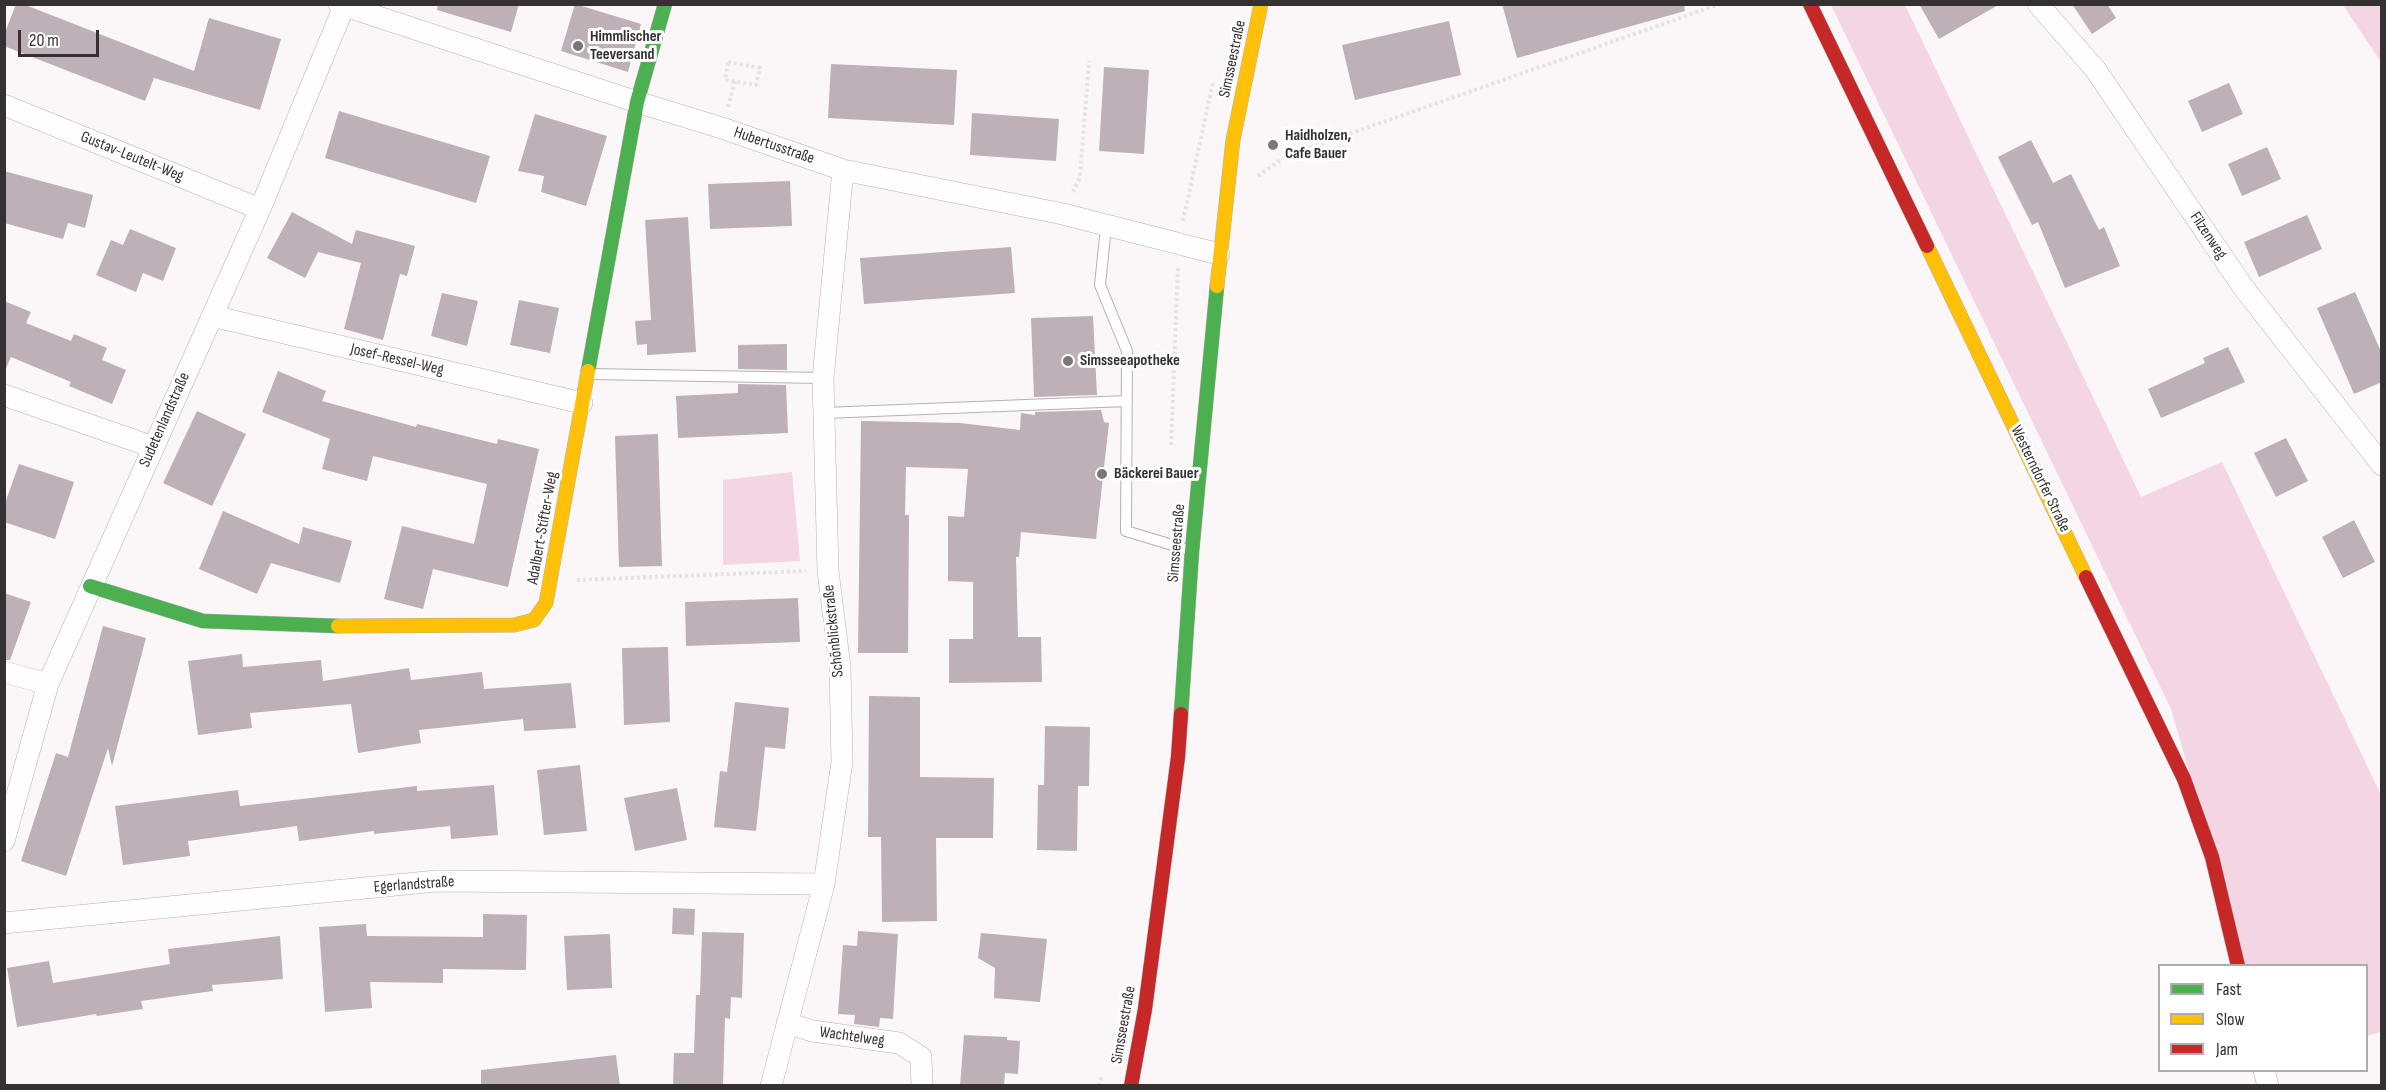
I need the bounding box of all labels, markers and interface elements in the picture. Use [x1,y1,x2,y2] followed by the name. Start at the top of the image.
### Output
[21,18,102,56] scale bar
[1215,19,1251,99] street label: Simsseestraße
[590,27,661,65] place label: Himmlischer Teeversand
[29,30,59,51] text: 20 m
[571,39,585,53] marker: Himmlischer Teeversand
[731,123,817,169] street label: Hubertusstraße
[1285,126,1351,164] place label: Haidholzen, Cafe Bauer
[78,128,186,186] street label: Gustav-Leutelt-Weg
[1266,138,1280,152] marker: Haidholzen, Cafe Bauer
[2185,209,2231,263] street label: Filzenweg
[348,340,446,380] street label: Josef-Ressel-Weg
[1080,351,1180,371] place label: Simsseeapotheke
[1061,354,1075,368] marker: Simsseeapotheke
[136,370,194,470] street label: Sudetenlandstraße
[2006,423,2074,535] street label: Westerndorfer Straße
[1114,464,1199,484] place label: Bäckerei Bauer
[1095,467,1109,481] marker: Bäckerei Bauer
[524,470,562,586] street label: Adalbert-Stifter-Weg
[1164,503,1190,583] street label: Simsseestraße
[820,584,848,678] street label: Schönblickstraße
[373,873,455,897] street label: Egerlandstraße
[2158,964,2368,1072] legend
[2216,979,2241,1000] text: Fast
[1108,985,1140,1065] street label: Simsseestraße
[2216,1009,2245,1030] text: Slow
[818,1023,886,1051] street label: Wachtelweg
[2216,1039,2238,1060] text: Jam

